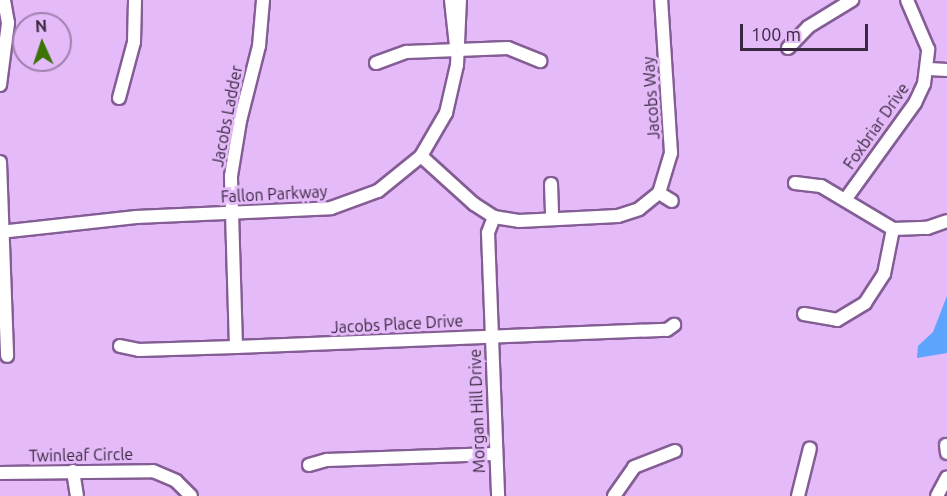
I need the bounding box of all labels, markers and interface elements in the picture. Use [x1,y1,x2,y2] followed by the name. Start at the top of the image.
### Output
[12,12,72,72] north arrow
[743,12,870,50] scale bar
[35,17,48,35] text: N
[751,24,801,44] text: 100 m
[639,56,663,140] street label: Jacobs Way
[208,64,246,168] street label: Jacobs Ladder
[839,79,913,173] street label: Foxbriar Drive
[220,182,328,206] street label: Fallon Parkway
[330,311,464,337] street label: Jacobs Place Drive
[465,348,489,474] street label: Morgan Hill Drive
[29,444,133,466] street label: Twinleaf Circle

